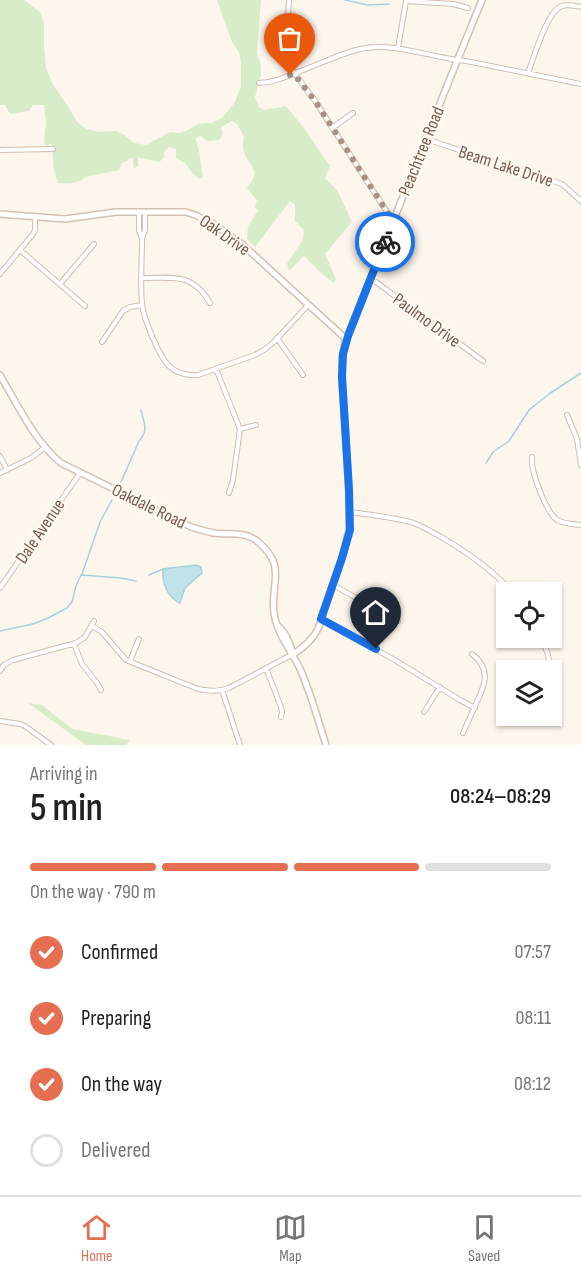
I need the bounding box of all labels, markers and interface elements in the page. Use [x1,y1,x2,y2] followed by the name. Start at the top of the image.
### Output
[264,13,315,75] pin
[273,22,306,55] icon: bag
[394,103,449,199] street label: Peachtree Road
[456,141,556,192] street label: Beam Lake Drive
[195,211,254,260] street label: Oak Drive
[355,212,415,272] courier
[369,226,402,259] icon: bike
[389,289,465,352] street label: Paulmo Drive
[108,479,189,533] street label: Oakdale Road
[11,495,70,567] street label: Dale Avenue
[496,582,562,726] map controls
[496,582,562,648] button: locate
[350,587,401,649] pin
[359,596,392,629] icon: home
[496,660,562,726] button: layers
[30,762,98,786] text: Arriving in
[450,783,551,810] text: 08:24–08:29
[30,785,103,832] text: 5 min
[30,880,156,904] text: On the way · 790 m
[30,936,63,969] icon: check
[81,939,158,966] text: Confirmed
[515,940,551,964] text: 07:57
[30,1002,63,1035] icon: check
[81,1005,151,1032] text: Preparing
[516,1006,551,1030] text: 08:11
[30,1068,63,1101] icon: check
[81,1071,162,1098] text: On the way
[514,1072,551,1096] text: 08:12
[81,1137,150,1164] text: Delivered
[80,1211,113,1266] tab: Home
[274,1211,307,1266] tab: Map
[468,1211,501,1266] tab: Saved

